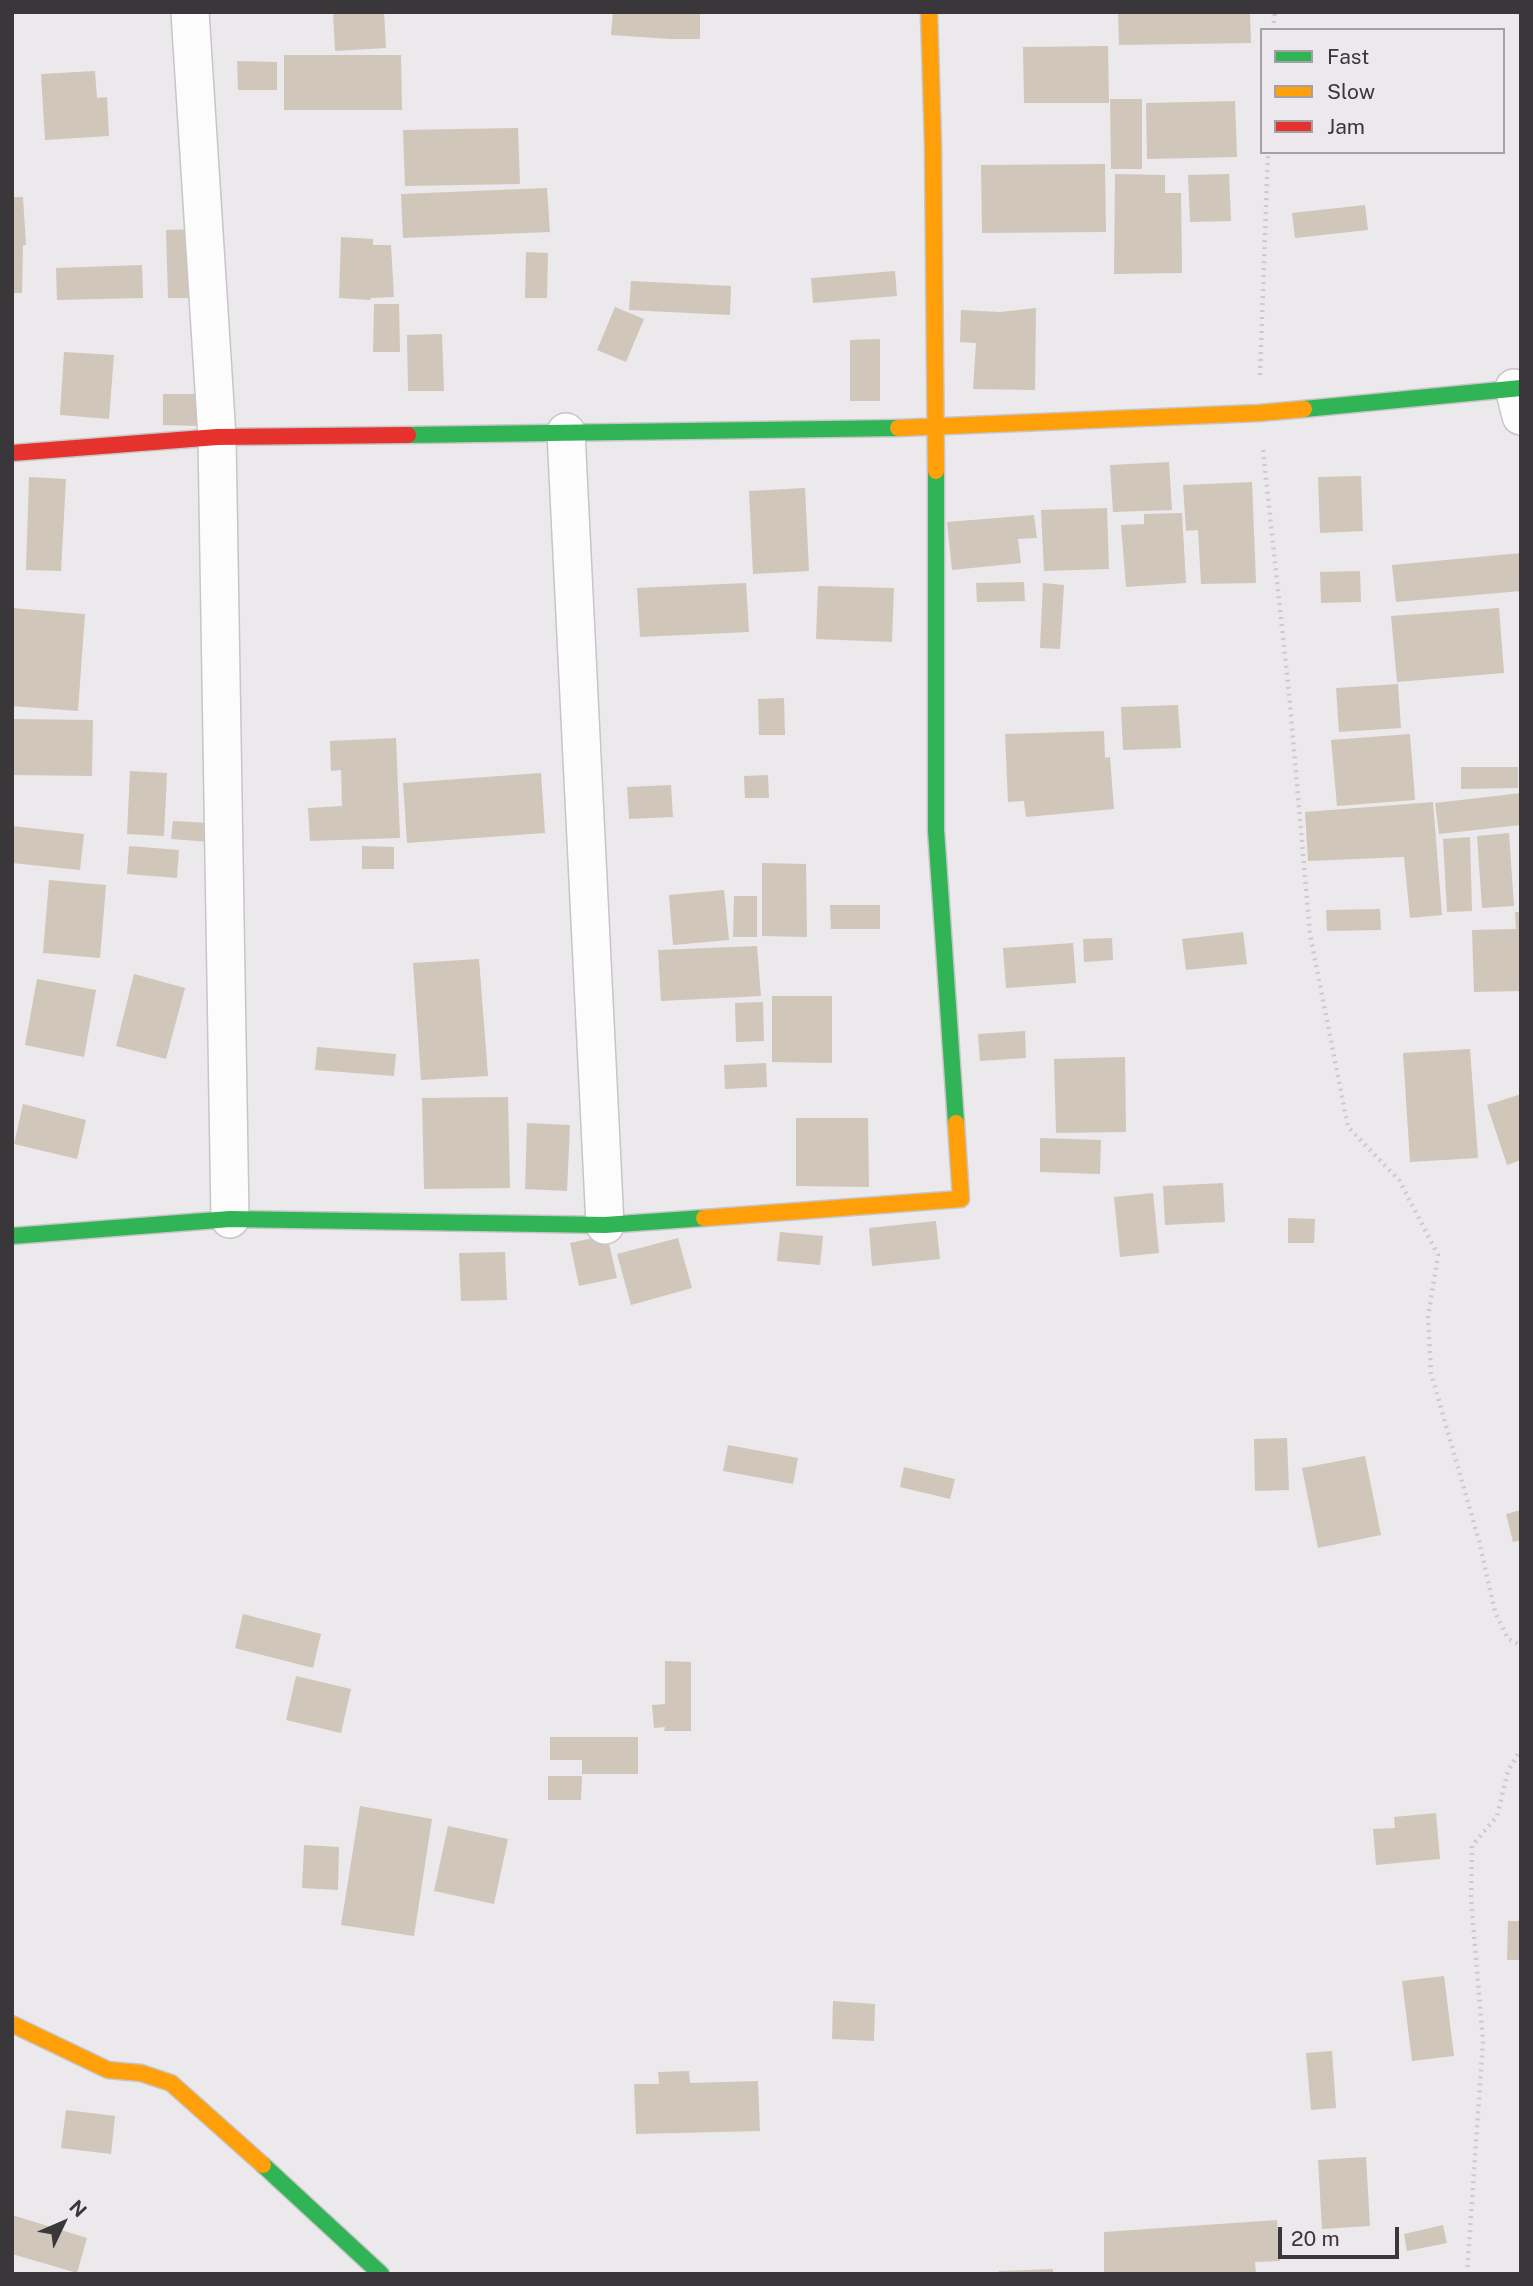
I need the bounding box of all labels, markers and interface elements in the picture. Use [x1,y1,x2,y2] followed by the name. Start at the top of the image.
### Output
[1260,28,1505,154] legend
[1327,44,1369,69] text: Fast
[1327,79,1375,104] text: Slow
[1327,114,1365,139] text: Jam
[28,2188,98,2258] north arrow
[65,2195,91,2221] text: N
[1281,2212,1402,2256] scale bar
[1291,2226,1340,2251] text: 20 m

